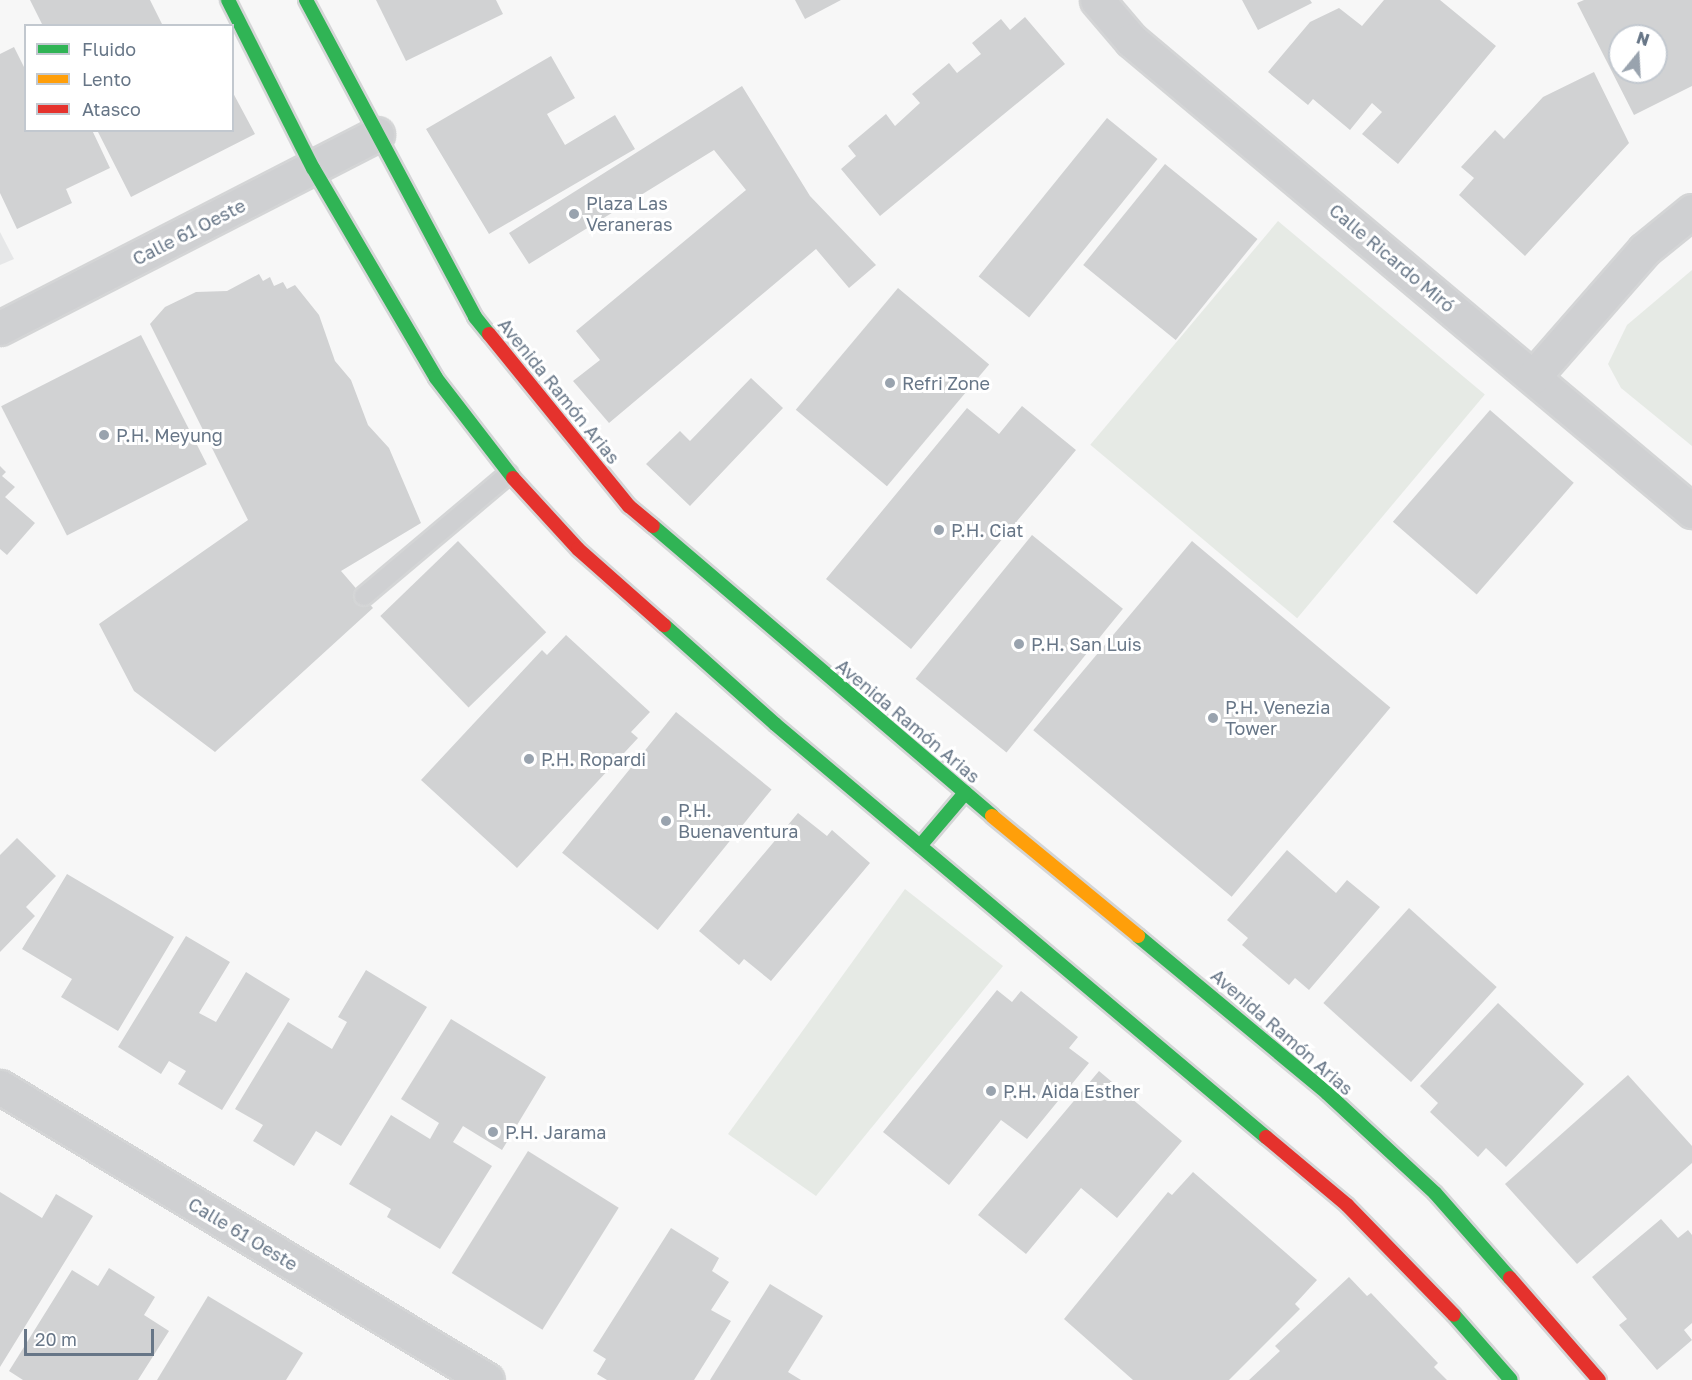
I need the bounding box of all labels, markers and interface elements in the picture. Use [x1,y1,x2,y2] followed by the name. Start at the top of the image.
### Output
[24,24,234,132] legend
[1608,24,1668,84] north arrow
[1634,27,1652,50] text: N
[82,38,136,60] text: Fluido
[82,68,131,90] text: Lento
[82,98,141,120] text: Atasco
[586,193,672,236] place label: Plaza Las Veraneras
[129,194,249,270] street label: Calle 61 Oeste
[1325,199,1459,317] street label: Calle Ricardo Miró
[567,207,581,221] marker: Plaza Las Veraneras
[494,314,624,468] street label: Avenida Ramón Arias
[902,372,990,394] place label: Refri Zone
[883,376,897,390] marker: Refri Zone
[116,424,223,446] place label: P.H. Meyung
[97,428,111,442] marker: P.H. Meyung
[951,519,1024,541] place label: P.H. Ciat
[932,523,946,537] marker: P.H. Ciat
[1031,633,1142,655] place label: P.H. San Luis
[1012,637,1026,651] marker: P.H. San Luis
[832,655,984,787] street label: Avenida Ramón Arias
[1225,697,1330,740] place label: P.H. Venezia Tower
[1206,711,1220,725] marker: P.H. Venezia Tower
[541,748,646,770] place label: P.H. Ropardi
[522,752,536,766] marker: P.H. Ropardi
[678,800,798,842] place label: P.H. Buenaventura
[659,814,673,828] marker: P.H. Buenaventura
[1207,965,1357,1099] street label: Avenida Ramón Arias
[1003,1080,1140,1102] place label: P.H. Aida Esther
[984,1084,998,1098] marker: P.H. Aida Esther
[505,1121,607,1143] place label: P.H. Jarama
[486,1125,500,1139] marker: P.H. Jarama
[184,1193,302,1275] street label: Calle 61 Oeste
[27,1317,158,1355] scale bar
[35,1328,77,1350] text: 20 m

